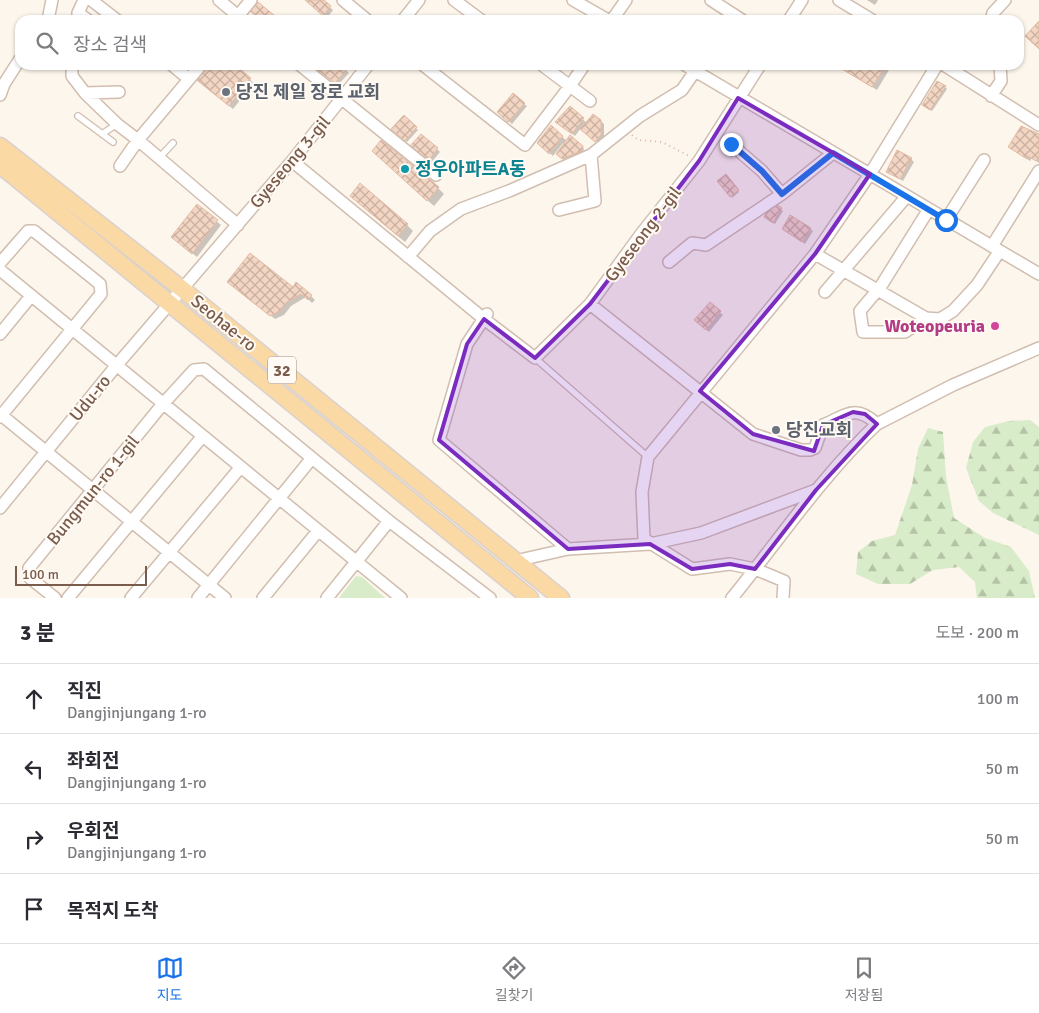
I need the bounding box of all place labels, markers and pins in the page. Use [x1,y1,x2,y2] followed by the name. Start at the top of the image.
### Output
[236,81,380,103] place label: 당진 제일 장로 교회
[220,86,232,98] marker: 당진 제일 장로 교회
[415,158,526,180] place label: 정우아파트A동
[399,163,411,175] marker: 정우아파트A동
[885,315,985,337] place label: Woteopeuria
[989,320,1001,332] marker: Woteopeuria
[786,419,852,441] place label: 당진교회
[770,424,782,436] marker: 당진교회

